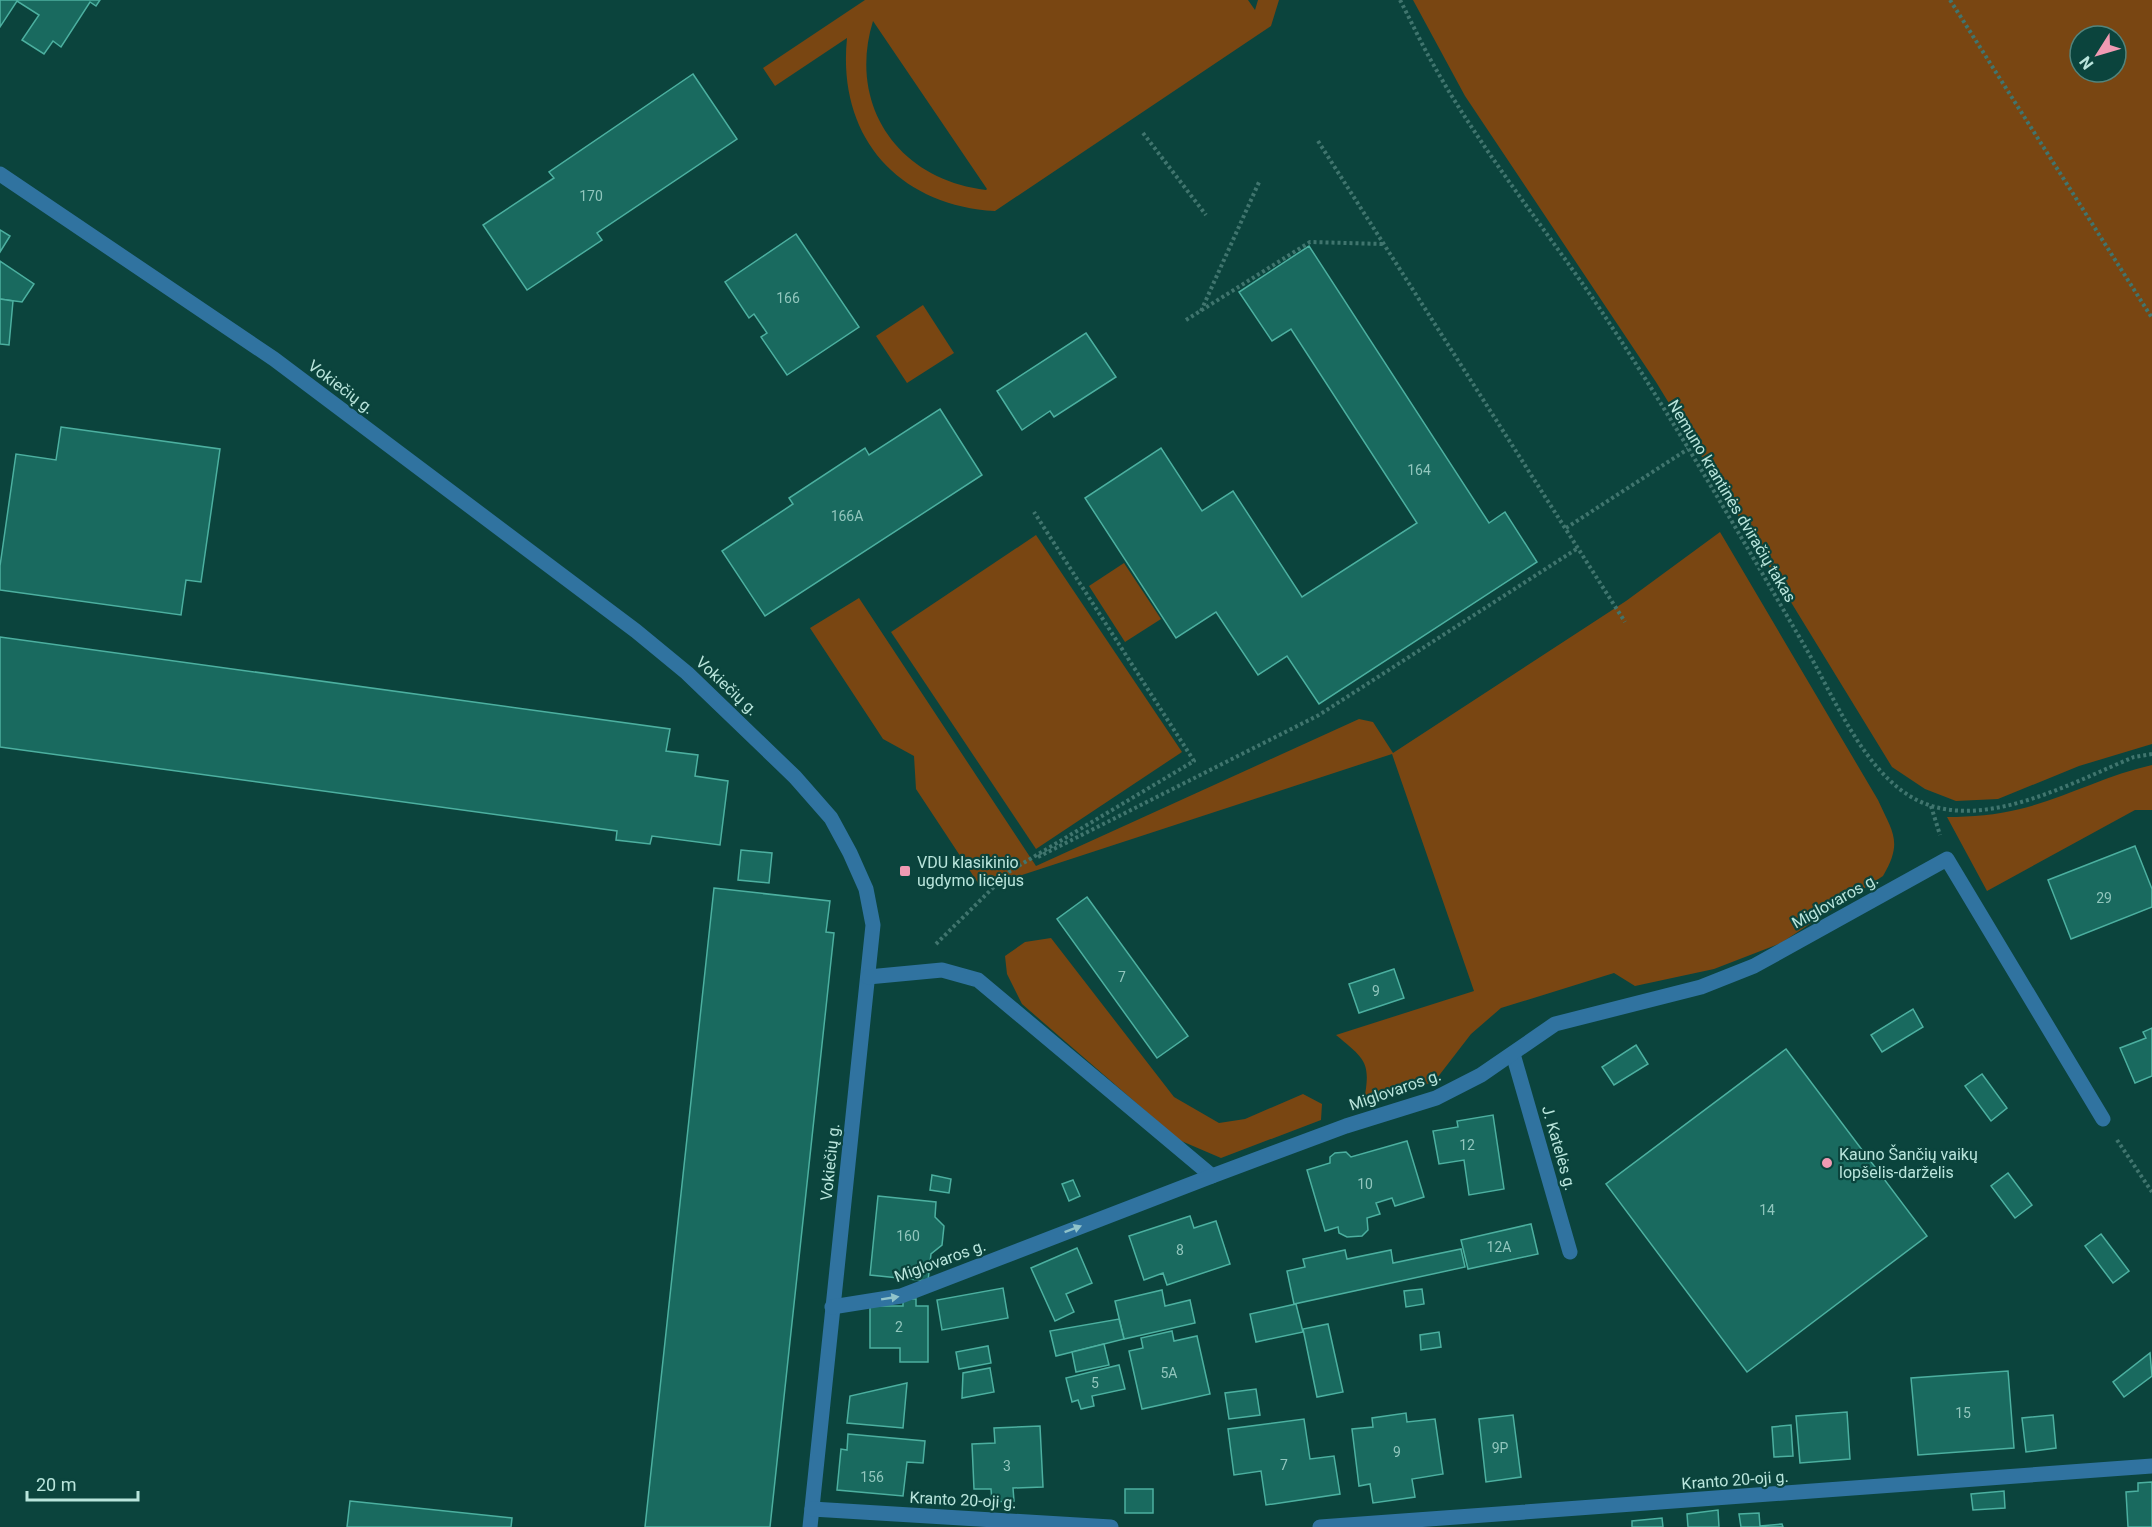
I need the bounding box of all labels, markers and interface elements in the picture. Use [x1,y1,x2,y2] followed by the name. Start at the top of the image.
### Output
[2068,24,2128,84] north arrow
[2075,52,2097,73] text: N
[579,188,603,204] house number: 170
[776,290,800,306] house number: 166
[304,356,378,418] street label: Vokiečių g.
[1664,396,1800,606] street label: Nemuno krantinės dviračių takas
[1407,462,1431,478] house number: 164
[831,508,863,524] house number: 166A
[692,653,762,719] street label: Vokiečių g.
[917,853,1024,890] place label: VDU klasikinio ugdymo licėjus
[898,864,912,878] marker: VDU klasikinio ugdymo licėjus
[1788,869,1882,933] street label: Miglovaros g.
[2096,890,2112,906] house number: 29
[1118,969,1126,985] house number: 7
[1372,983,1380,999] house number: 9
[1347,1065,1443,1115] street label: Miglovaros g.
[1538,1103,1580,1193] street label: J. Katelės g.
[816,1122,844,1202] street label: Vokiečių g.
[1459,1137,1475,1153] house number: 12
[1839,1144,1978,1182] place label: Kauno Šančių vaikų lopšelis-darželis
[1820,1156,1834,1170] marker: Kauno Šančių vaikų lopšelis-darželis
[1357,1176,1373,1192] house number: 10
[1759,1202,1775,1218] house number: 14
[1064,1224,1082,1234] one-way arrow
[896,1228,920,1244] house number: 160
[892,1236,988,1286] street label: Miglovaros g.
[1487,1239,1511,1255] house number: 12A
[1176,1242,1184,1258] house number: 8
[881,1293,900,1302] one-way arrow
[895,1319,903,1335] house number: 2
[1160,1365,1178,1381] house number: 5A
[1091,1375,1099,1391] house number: 5
[1955,1405,1971,1421] house number: 15
[1492,1440,1509,1456] house number: 9P
[1393,1444,1401,1460] house number: 9
[1280,1457,1288,1473] house number: 7
[1003,1458,1011,1474] house number: 3
[27,1464,138,1502] scale bar
[1681,1467,1789,1493] street label: Kranto 20-oji g.
[860,1469,884,1485] house number: 156
[36,1474,76,1495] text: 20 m
[909,1488,1017,1512] street label: Kranto 20-oji g.

